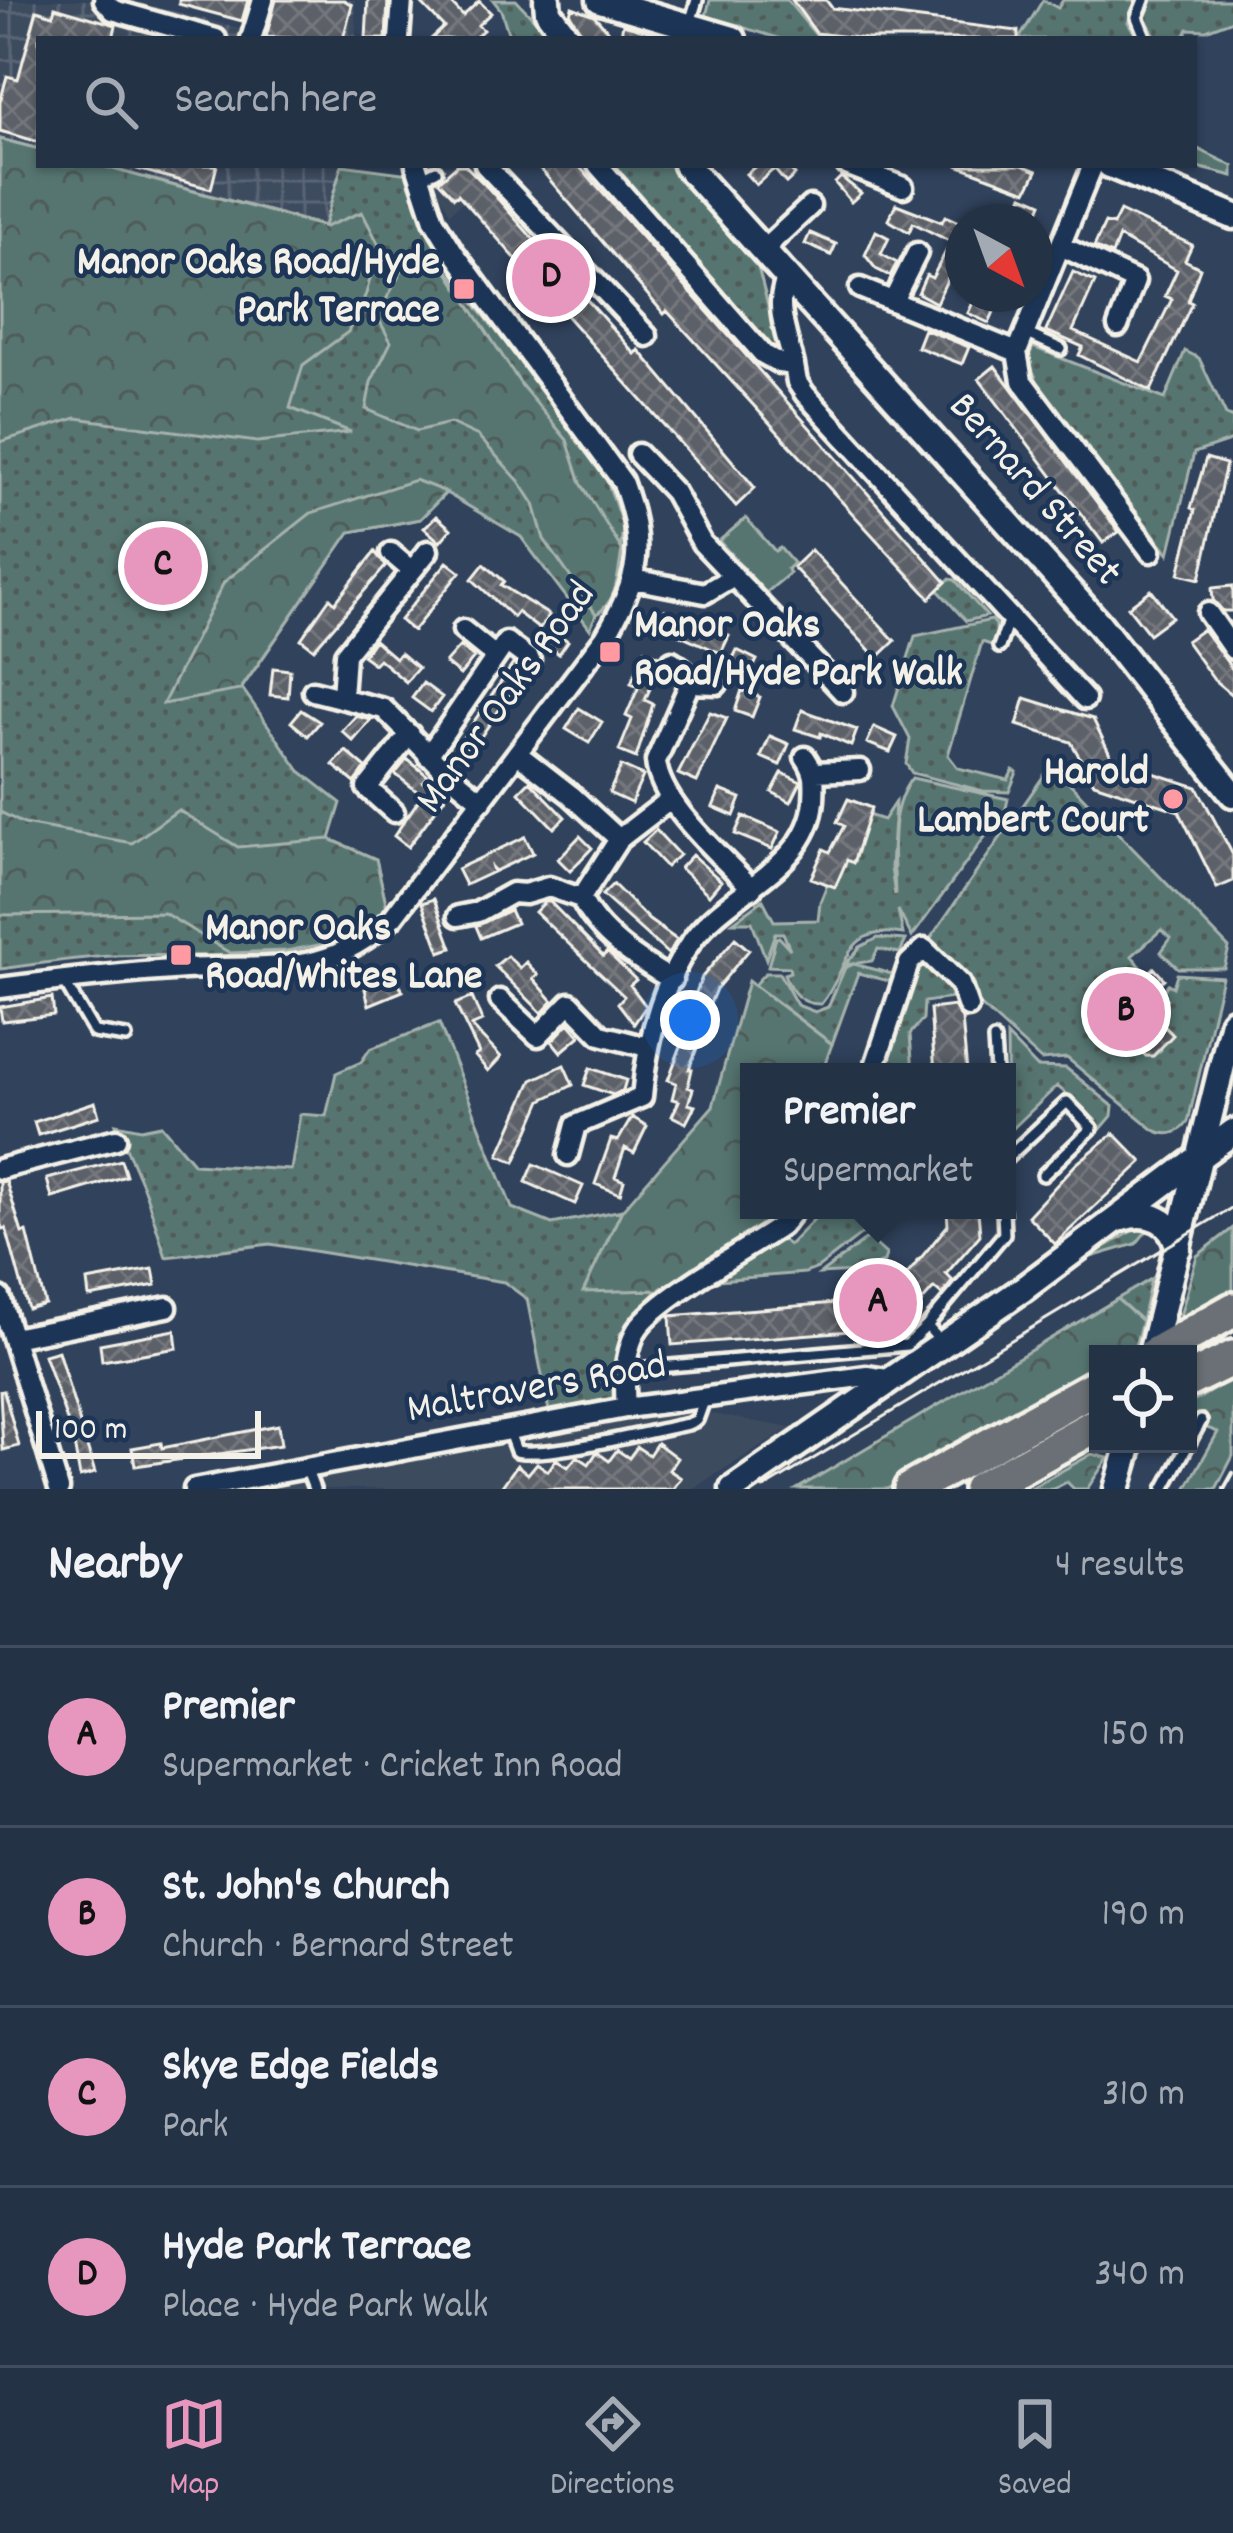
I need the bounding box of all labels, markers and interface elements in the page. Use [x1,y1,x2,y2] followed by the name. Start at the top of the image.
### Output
[36,36,1197,168] search box
[78,69,144,135] icon: search
[174,70,377,134] text: Search here
[945,204,1053,312] north arrow
[512,233,590,323] pin: D
[77,235,440,343] place label: Manor Oaks Road/Hyde Park Terrace
[451,276,477,302] marker: Manor Oaks Road/Hyde Park Terrace
[932,381,1134,601] street label: Bernard Street
[124,521,202,611] pin: C
[403,570,613,828] street label: Manor Oaks Road
[634,598,963,706] place label: Manor Oaks Road/Hyde Park Walk
[597,639,623,665] marker: Manor Oaks Road/Hyde Park Walk
[917,745,1149,853] place label: Harold Lambert Court
[1160,786,1186,812] marker: Harold Lambert Court
[205,901,483,1009] place label: Manor Oaks Road/Whites Lane
[168,942,194,968] marker: Manor Oaks Road/Whites Lane
[1087,967,1165,1057] pin: B
[660,990,720,1050] your location
[740,1063,1016,1219] popup
[783,1082,915,1146] text: Premier
[783,1146,973,1201] text: Supermarket
[839,1258,917,1348] pin: A
[403,1338,671,1442] street label: Maltravers Road
[1089,1345,1197,1453] map controls
[1089,1345,1197,1453] button: locate
[36,1405,261,1458] scale bar
[54,1408,127,1455] text: 100 m
[48,1531,181,1603] text: Nearby
[1055,1540,1185,1595] text: 4 results
[162,1677,295,1741] text: Premier
[76,1709,98,1764] text: A
[1101,1709,1185,1764] text: 150 m
[162,1741,623,1796] text: Supermarket · Cricket Inn Road
[162,1857,450,1921] text: St. John's Church
[78,1889,96,1944] text: B
[1102,1889,1185,1944] text: 190 m
[162,1921,514,1976] text: Church · Bernard Street
[162,2037,439,2101] text: Skye Edge Fields
[77,2069,97,2124] text: C
[1102,2069,1185,2124] text: 310 m
[162,2101,228,2156] text: Park
[162,2217,472,2281] text: Hyde Park Terrace
[77,2249,97,2304] text: D
[1095,2249,1185,2304] text: 340 m
[162,2281,488,2336] text: Place · Hyde Park Walk
[161,2391,227,2510] tab: Map
[550,2391,675,2510] tab: Directions
[998,2391,1072,2510] tab: Saved

